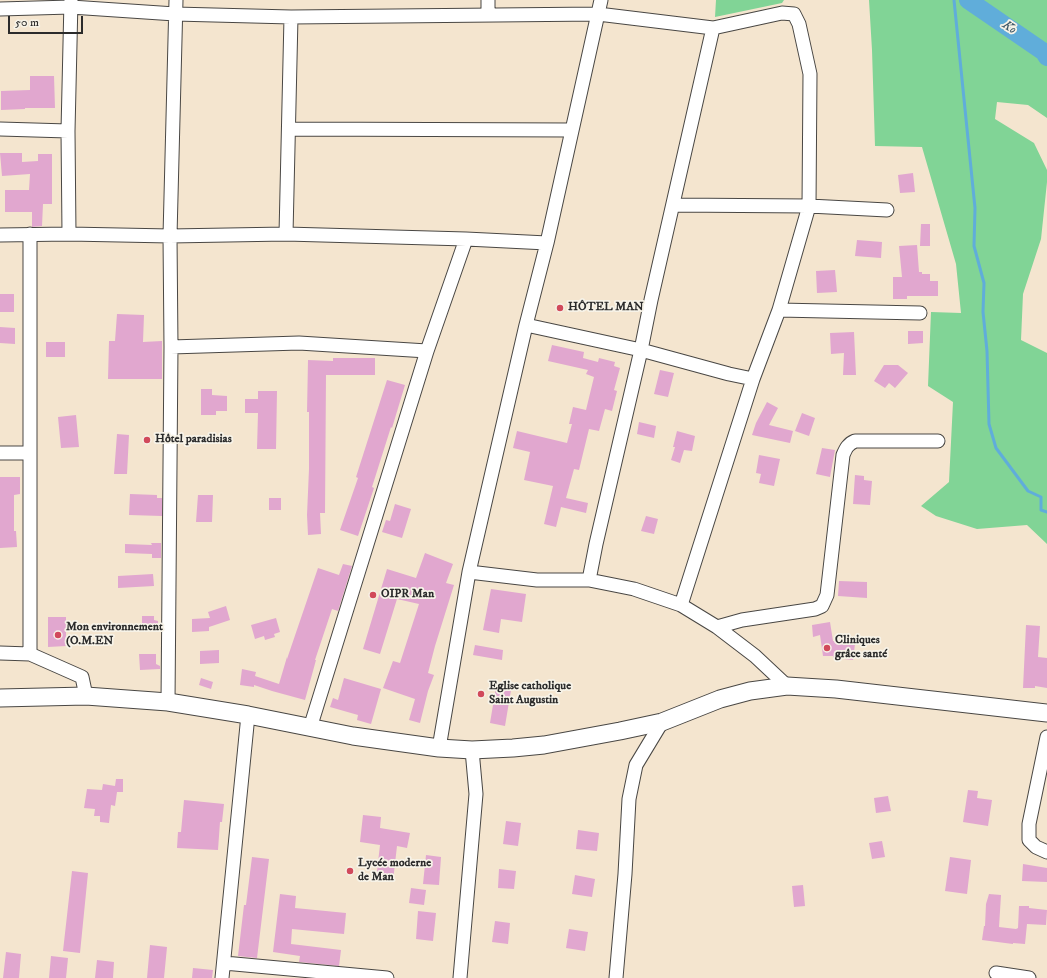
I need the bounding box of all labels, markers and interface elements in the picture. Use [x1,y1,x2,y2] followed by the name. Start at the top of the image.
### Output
[10,8,85,34] scale bar
[15,15,39,30] text: 50 m
[999,18,1019,38] water label: Ko
[568,301,644,315] place label: HÔTEL MAN
[555,303,565,313] marker: HÔTEL MAN
[155,433,232,447] place label: Hôtel paradisias
[142,435,152,445] marker: Hôtel paradisias
[381,588,434,602] place label: OIPR Man
[368,590,378,600] marker: OIPR Man
[66,621,163,649] place label: Mon environnement (O.M.EN
[53,630,63,640] marker: Mon environnement (O.M.EN
[835,634,887,662] place label: Cliniques grâce santé
[822,643,832,653] marker: Cliniques grâce santé
[489,680,571,708] place label: Eglise catholique Saint Augustin
[476,689,486,699] marker: Eglise catholique Saint Augustin
[358,857,431,885] place label: Lycée moderne de Man
[345,866,355,876] marker: Lycée moderne de Man

